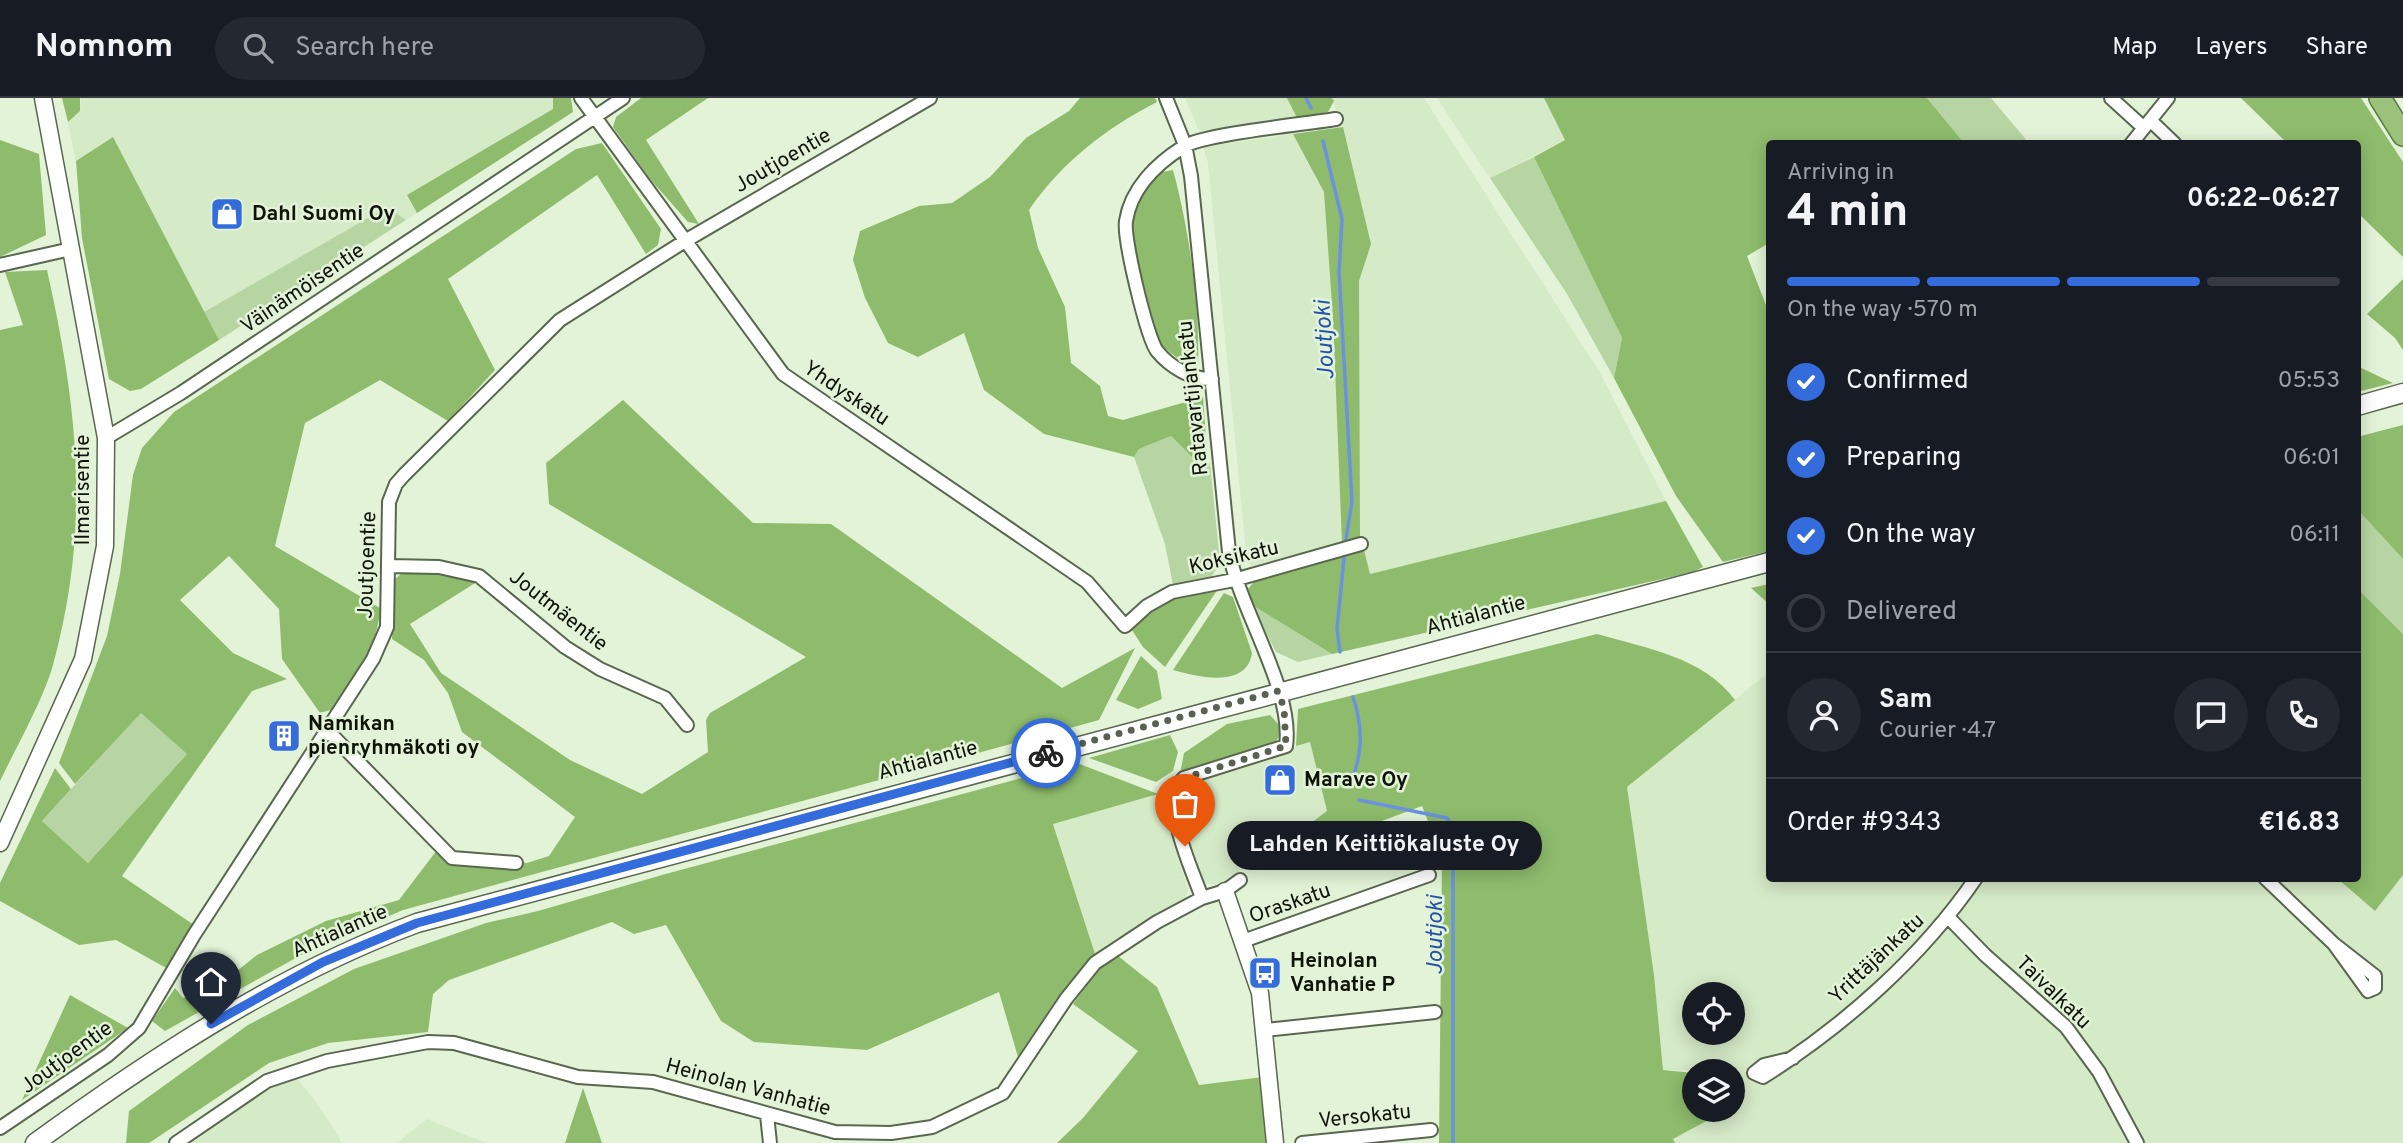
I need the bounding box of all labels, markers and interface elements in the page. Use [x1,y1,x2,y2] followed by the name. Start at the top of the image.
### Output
[215,17,705,80] search box
[35,27,173,69] text: Nomnom
[239,29,277,67] icon: search
[295,32,434,65] text: Search here
[2112,33,2157,63] text: Map
[2195,33,2267,63] text: Layers
[2305,33,2368,63] text: Share
[730,122,836,200] street label: Joutjoentie
[1787,159,1894,188] text: Arriving in
[2187,183,2340,216] text: 06:22–06:27
[1787,184,1909,243] text: 4 min
[208,195,246,233] shop icon: Dahl Suomi Oy
[252,201,395,228] place label: Dahl Suomi Oy
[236,238,370,340] street label: Väinämöisentie
[1787,296,1978,325] text: On the way · 570 m
[1309,298,1343,381] water label: Joutjoki
[1172,319,1216,477] street label: Ratavartijankatu
[798,355,894,433] street label: Yhdyskatu
[1787,363,1825,401] icon: check
[1846,365,1969,398] text: Confirmed
[2278,367,2340,396] text: 05:53
[70,435,97,545] street label: Ilmarisentie
[1787,440,1825,478] icon: check
[1846,442,1961,475] text: Preparing
[2283,444,2340,473] text: 06:01
[353,511,383,619] street label: Joutjoentie
[1787,517,1825,555] icon: check
[1846,519,1976,552] text: On the way
[2289,521,2340,550] text: 06:11
[1186,535,1282,581] street label: Koksikatu
[503,564,613,658] street label: Joutmäentie
[1423,590,1529,642] street label: Ahtialantie
[1846,596,1957,629] text: Delivered
[1787,678,1861,752] button: person
[2174,678,2248,752] button: chat
[2266,678,2340,752] button: phone
[1879,684,1932,717] text: Sam
[308,711,479,762] place label: Namikan pienryhmäkoti oy
[265,717,303,755] building icon: Namikan pienryhmäkoti oy
[1879,717,1996,746] text: Courier · 4.7
[1011,718,1081,788] courier
[1027,734,1065,772] icon: bike
[875,735,981,787] street label: Ahtialantie
[1261,761,1299,799] shop icon: Marave Oy
[1304,767,1408,794] place label: Marave Oy
[1155,774,1215,846] pin
[1166,785,1204,823] icon: bag
[1787,807,1941,840] text: Order #9343
[2259,807,2340,840] text: €16.83
[1227,822,1542,870] callout: Lahden Keittiökaluste Oy
[1249,831,1520,860] text: Lahden Keittiökaluste Oy
[1246,877,1334,931] street label: Oraskatu
[1422,894,1451,975] water label: Joutjoki
[288,899,392,965] street label: Ahtialantie
[1823,908,1931,1010] street label: Yrittäjänkatu
[1290,948,1395,999] place label: Heinolan Vanhatie P
[2010,950,2096,1036] street label: Taivalkatu
[181,952,241,1024] pin
[1246,954,1284,992] bus stop icon: Heinolan Vanhatie P
[192,963,230,1001] icon: home
[1682,982,1745,1122] map controls
[1682,982,1745,1045] button: locate
[16,1015,118,1101] street label: Joutjoentie
[662,1053,834,1123] street label: Heinolan Vanhatie
[1682,1059,1745,1122] button: layers
[1317,1099,1413,1135] street label: Versokatu

